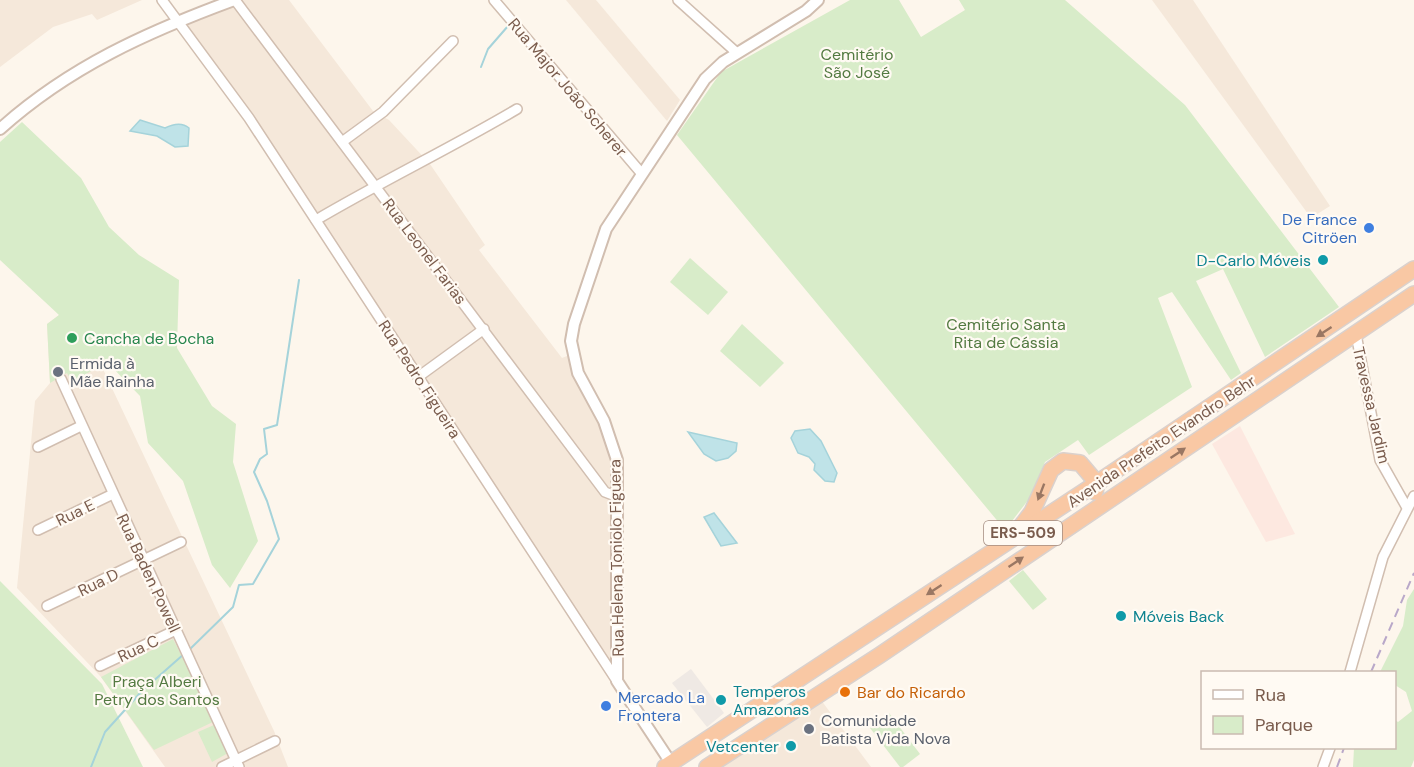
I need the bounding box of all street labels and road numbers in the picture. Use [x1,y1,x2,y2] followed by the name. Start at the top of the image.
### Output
[503,14,632,161] street label: Rua Major João Scherer
[378,194,471,309] street label: Rua Leonel Farias
[373,316,466,442] street label: Rua Pedro Figueira
[1348,345,1395,465] street label: Travessa Jardim
[1063,370,1260,512] street label: Avenida Prefeito Evandro Behr
[604,459,629,657] street label: Rua Helena Toniolo Figuera
[52,494,98,531] street label: Rua E
[112,510,185,636] street label: Rua Baden Powell
[984,521,1062,545] road number: ERS-509
[74,564,122,601] street label: Rua D
[114,630,162,667] street label: Rua C

